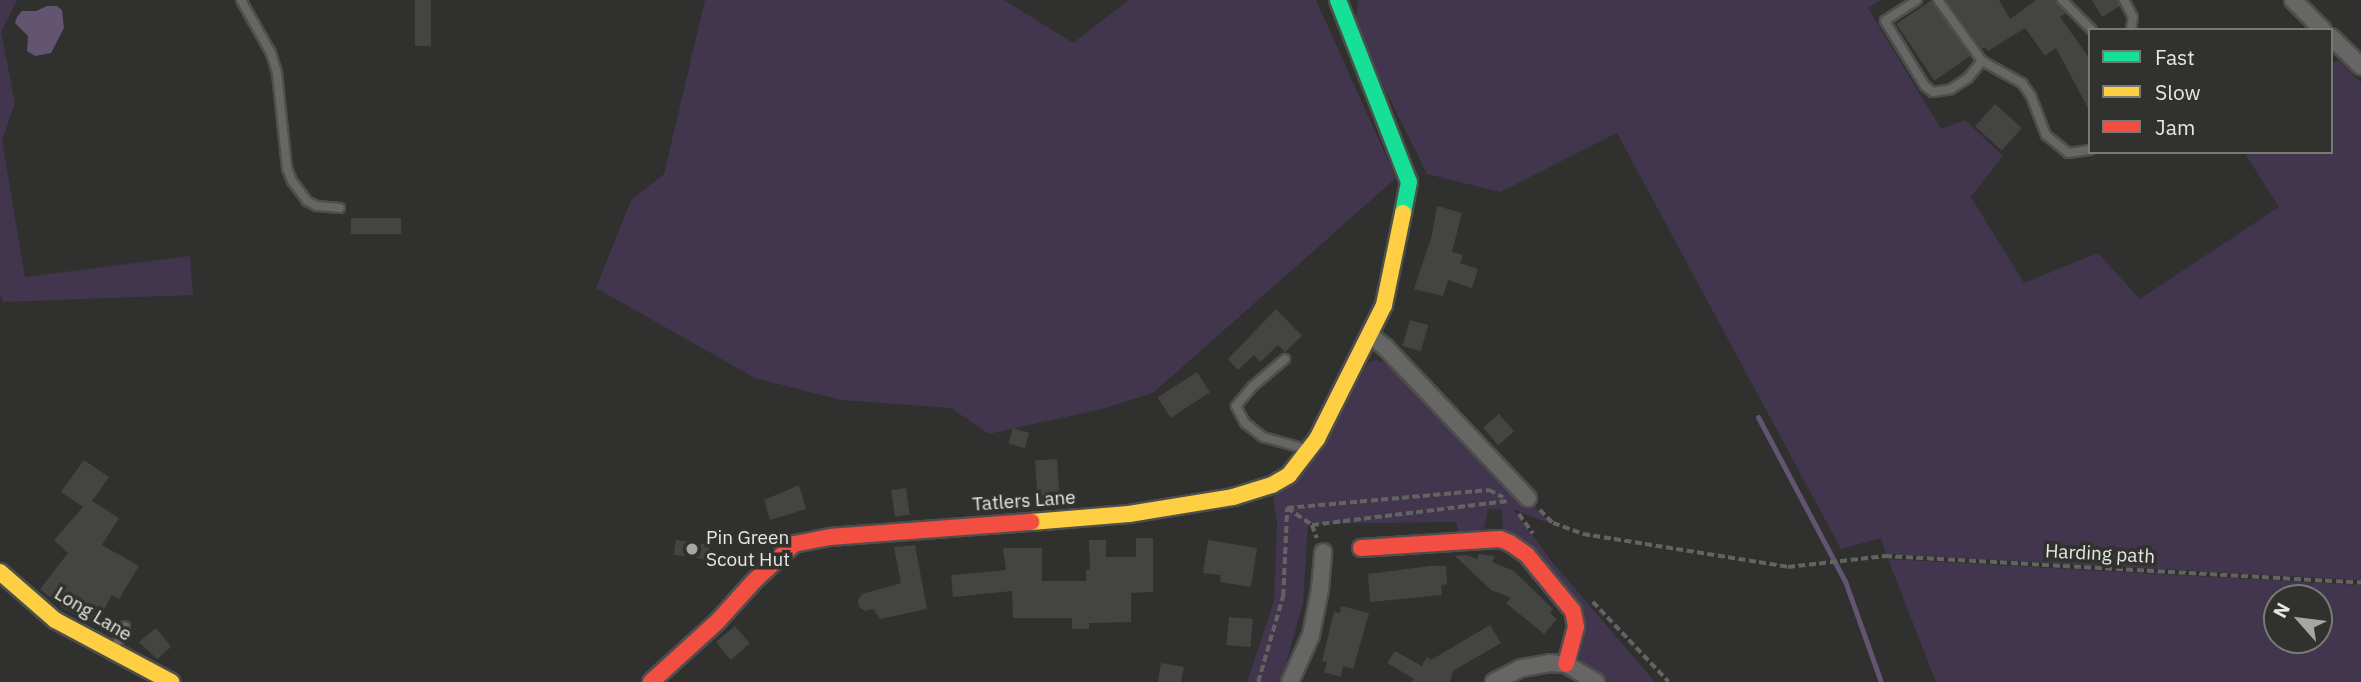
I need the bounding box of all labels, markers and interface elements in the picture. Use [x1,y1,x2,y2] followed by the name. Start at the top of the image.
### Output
[2088,28,2333,154] legend
[2155,43,2195,71] text: Fast
[2155,78,2201,106] text: Slow
[2155,113,2195,141] text: Jam
[972,486,1076,516] street label: Tatlers Lane
[706,527,790,571] place label: Pin Green Scout Hut
[2044,540,2156,568] street label: Harding path
[684,541,700,557] marker: Pin Green Scout Hut
[50,582,136,646] street label: Long Lane
[2263,584,2333,654] north arrow
[2267,598,2295,622] text: N

